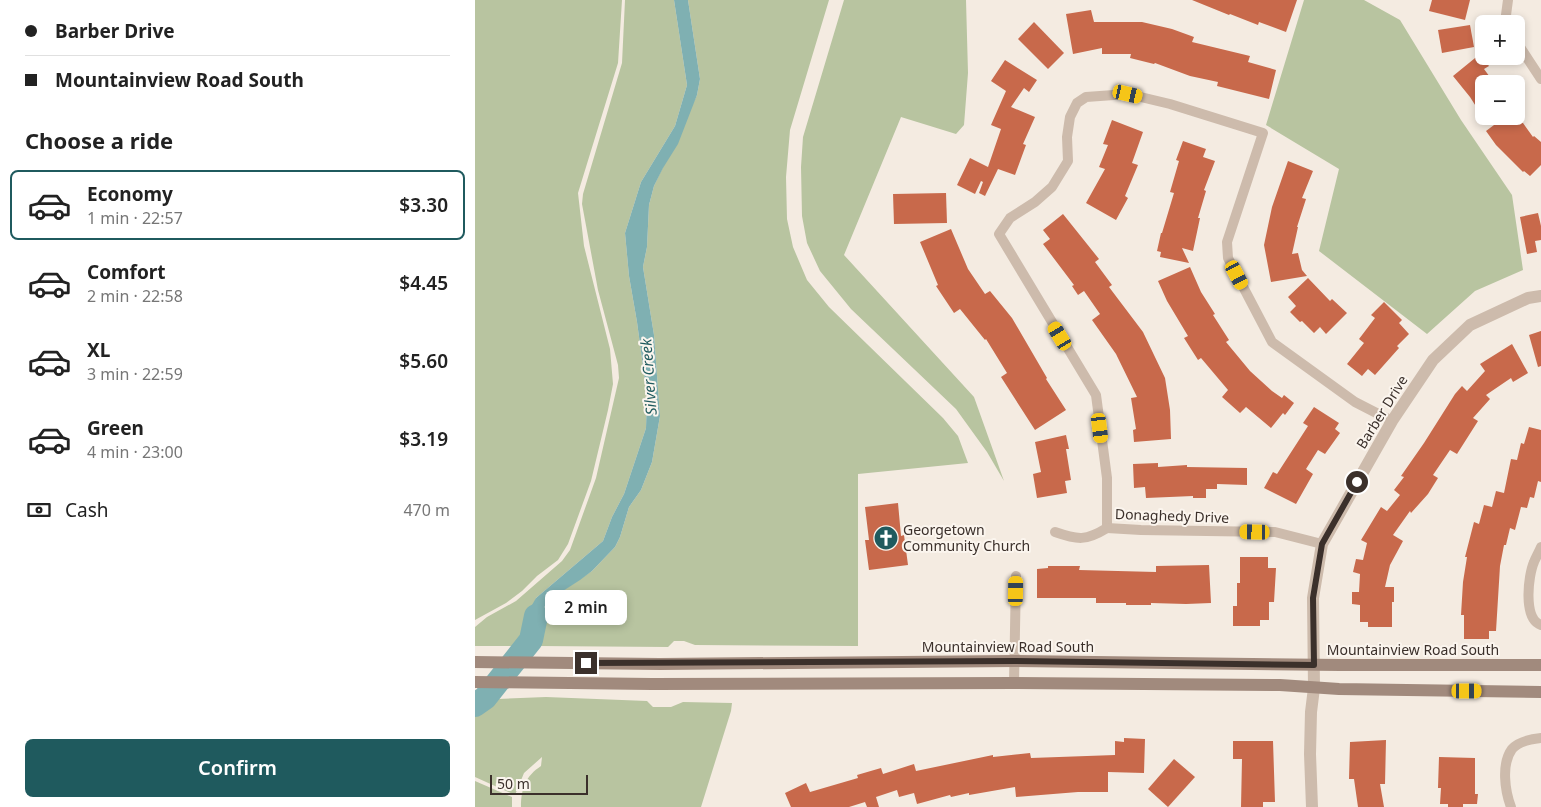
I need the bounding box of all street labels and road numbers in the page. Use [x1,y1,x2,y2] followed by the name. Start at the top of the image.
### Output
[1351,371,1412,452] street label: Barber Drive
[1115,504,1230,527] street label: Donaghedy Drive
[922,637,1094,656] street label: Mountainview Road South
[1327,640,1499,659] street label: Mountainview Road South

